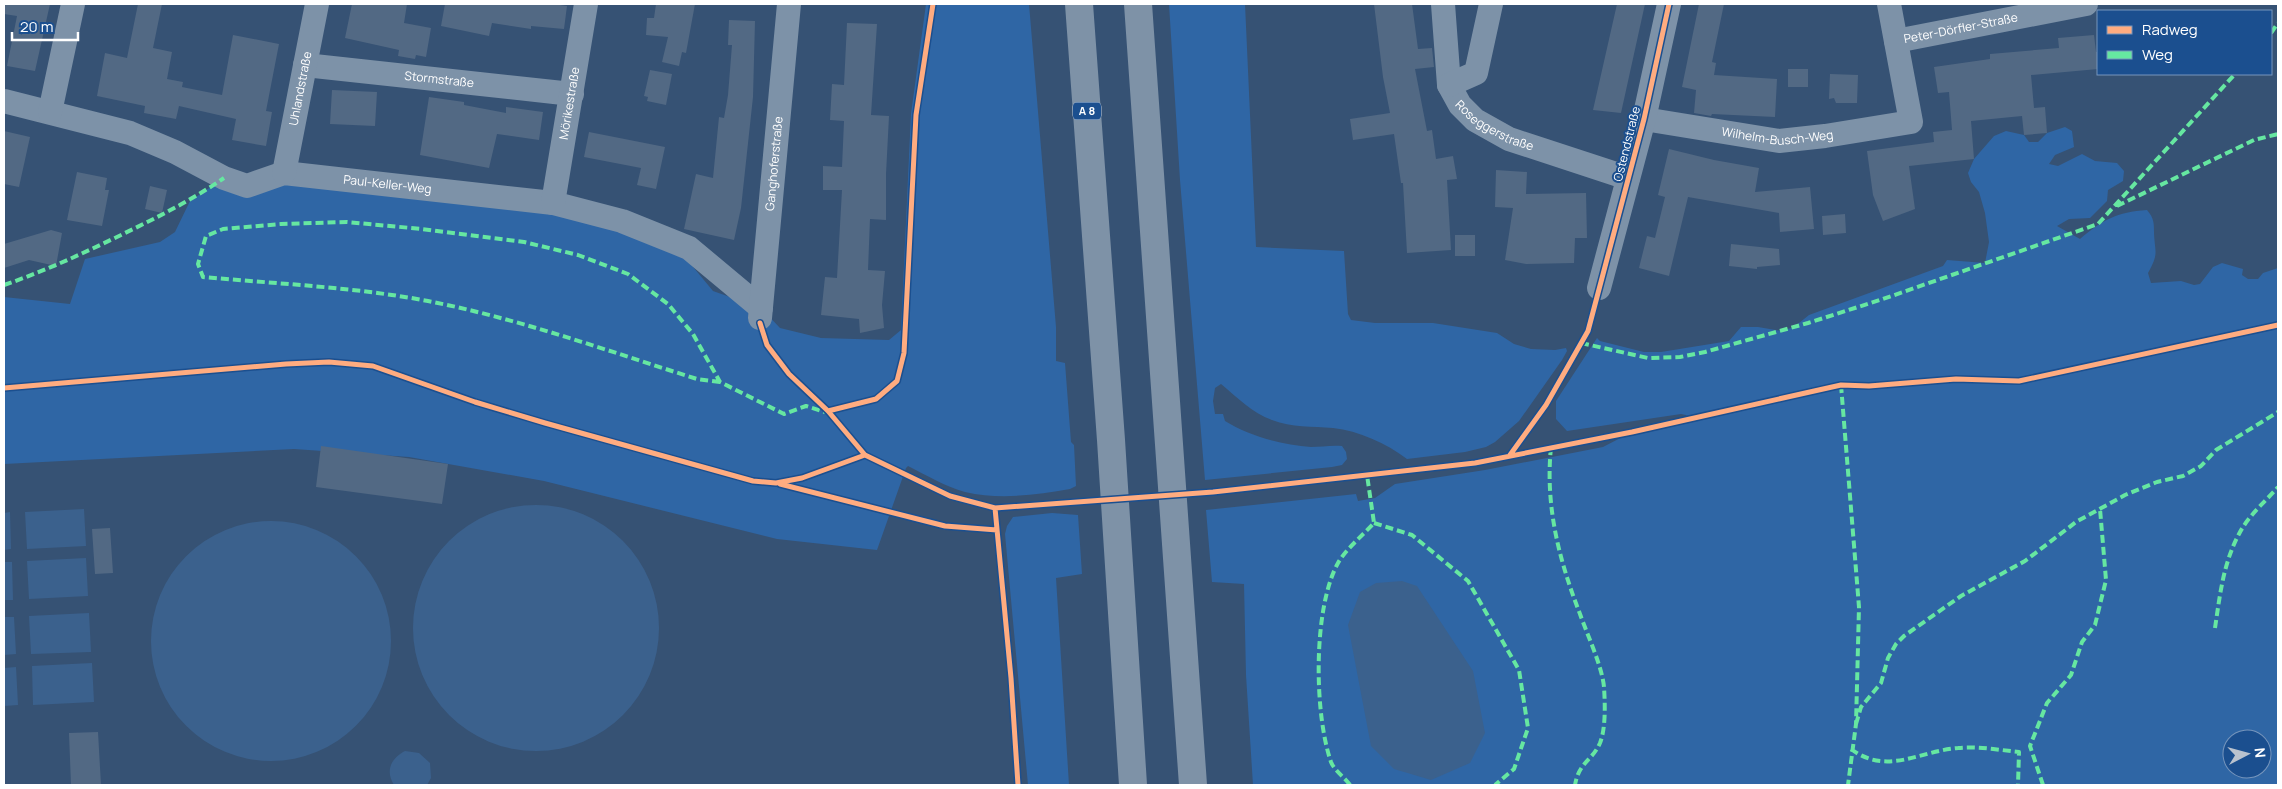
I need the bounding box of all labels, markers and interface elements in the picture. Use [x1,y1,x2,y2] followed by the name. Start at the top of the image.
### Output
[1902,8,2019,47] street label: Peter-Dörfler-Straße
[12,10,79,42] scale bar
[2097,10,2272,75] legend
[20,16,53,37] text: 20 m
[2142,19,2198,40] text: Radweg
[2142,44,2173,65] text: Weg
[284,50,316,127] street label: Uhlandstraße
[555,66,583,141] street label: Mörikestraße
[404,67,475,91] street label: Stormstraße
[1452,96,1536,155] street label: Roseggerstraße
[1073,102,1101,120] road number: A 8
[1609,105,1644,183] street label: Ostendstraße
[761,116,787,212] street label: Ganghoferstraße
[1720,123,1834,149] street label: Wilhelm-Busch-Weg
[343,171,432,197] street label: Paul-Keller-Weg
[2222,729,2272,779] north arrow
[2250,747,2270,759] text: N

